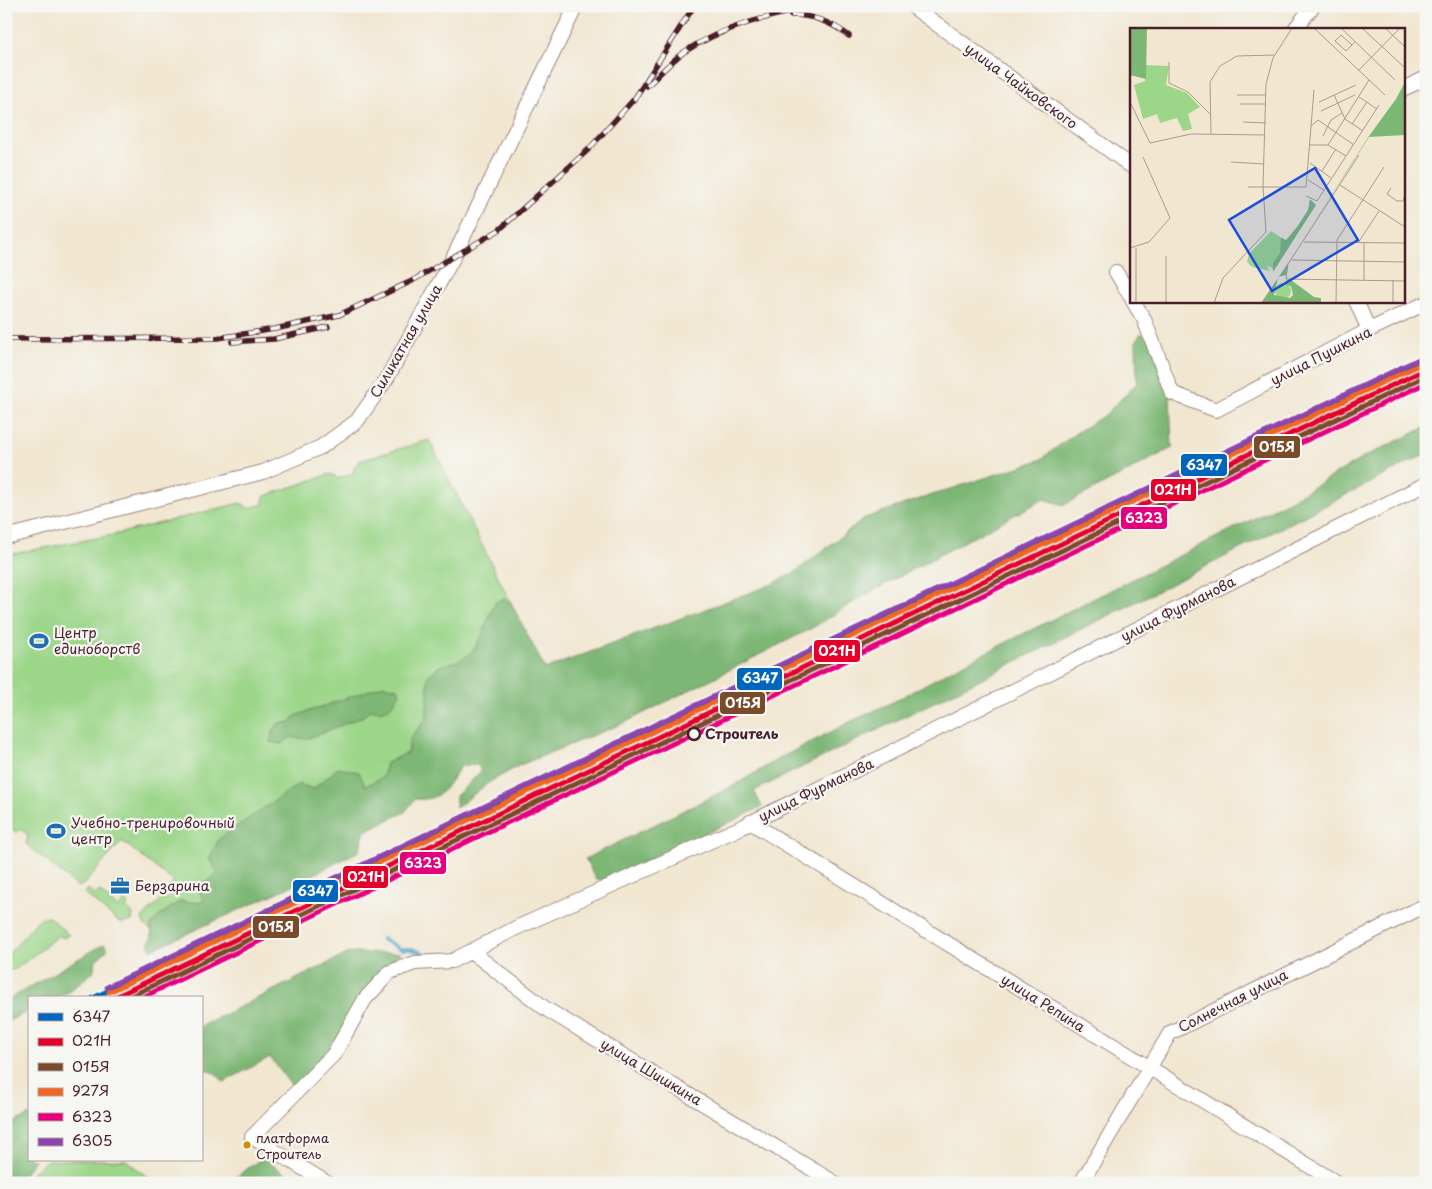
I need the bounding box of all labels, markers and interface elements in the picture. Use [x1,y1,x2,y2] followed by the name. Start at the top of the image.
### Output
[1130,28,1404,302] inset map
[961,37,1082,134] street label: улица Чайковского
[364,280,447,401] street label: Силикатная улица
[1267,321,1375,390] street label: улица Пушкина
[1253,435,1301,459] line badge: 015Я
[1259,436,1295,457] text: 015Я
[1180,453,1228,477] line badge: 6347
[1186,454,1222,475] text: 6347
[1150,478,1197,502] line badge: 021Н
[1154,479,1192,500] text: 021Н
[1120,506,1168,530] line badge: 6323
[1125,507,1163,528] text: 6323
[1117,570,1239,647] street label: улица Фурманова
[54,622,140,659] place label: Центр единоборств
[28,630,50,652] sports icon: Центр единоборств
[813,639,861,663] line badge: 021Н
[818,640,856,661] text: 021Н
[736,667,783,691] line badge: 6347
[742,667,778,688] text: 6347
[719,691,766,715] line badge: 015Я
[725,692,761,713] text: 015Я
[705,723,779,744] place label: Строитель
[687,727,701,741] marker: Строитель
[754,752,877,827] street label: улица Фурманова
[71,812,235,849] place label: Учебно-тренировочный центр
[45,820,67,842] sports icon: Учебно-тренировочный центр
[399,851,447,875] line badge: 6323
[404,852,442,873] text: 6323
[342,865,389,889] line badge: 021Н
[347,866,385,887] text: 021Н
[109,875,131,897] office icon: Берзарина
[135,875,210,896] place label: Берзарина
[292,879,339,903] line badge: 6347
[297,880,333,901] text: 6347
[252,915,300,939] line badge: 015Я
[258,916,294,937] text: 015Я
[1174,964,1291,1037] street label: Солнечная улица
[997,968,1090,1037] street label: улица Репина
[28,996,202,1162] legend
[72,1004,111,1027] text: 6347
[72,1028,112,1051] text: 021Н
[597,1033,706,1110] street label: улица Шишкина
[72,1054,110,1077] text: 015Я
[72,1078,109,1101] text: 927Я
[72,1104,112,1127] text: 6323
[72,1128,112,1151] text: 6305
[256,1128,329,1163] place label: платформа Строитель
[242,1140,252,1150] marker: платформа Строитель

